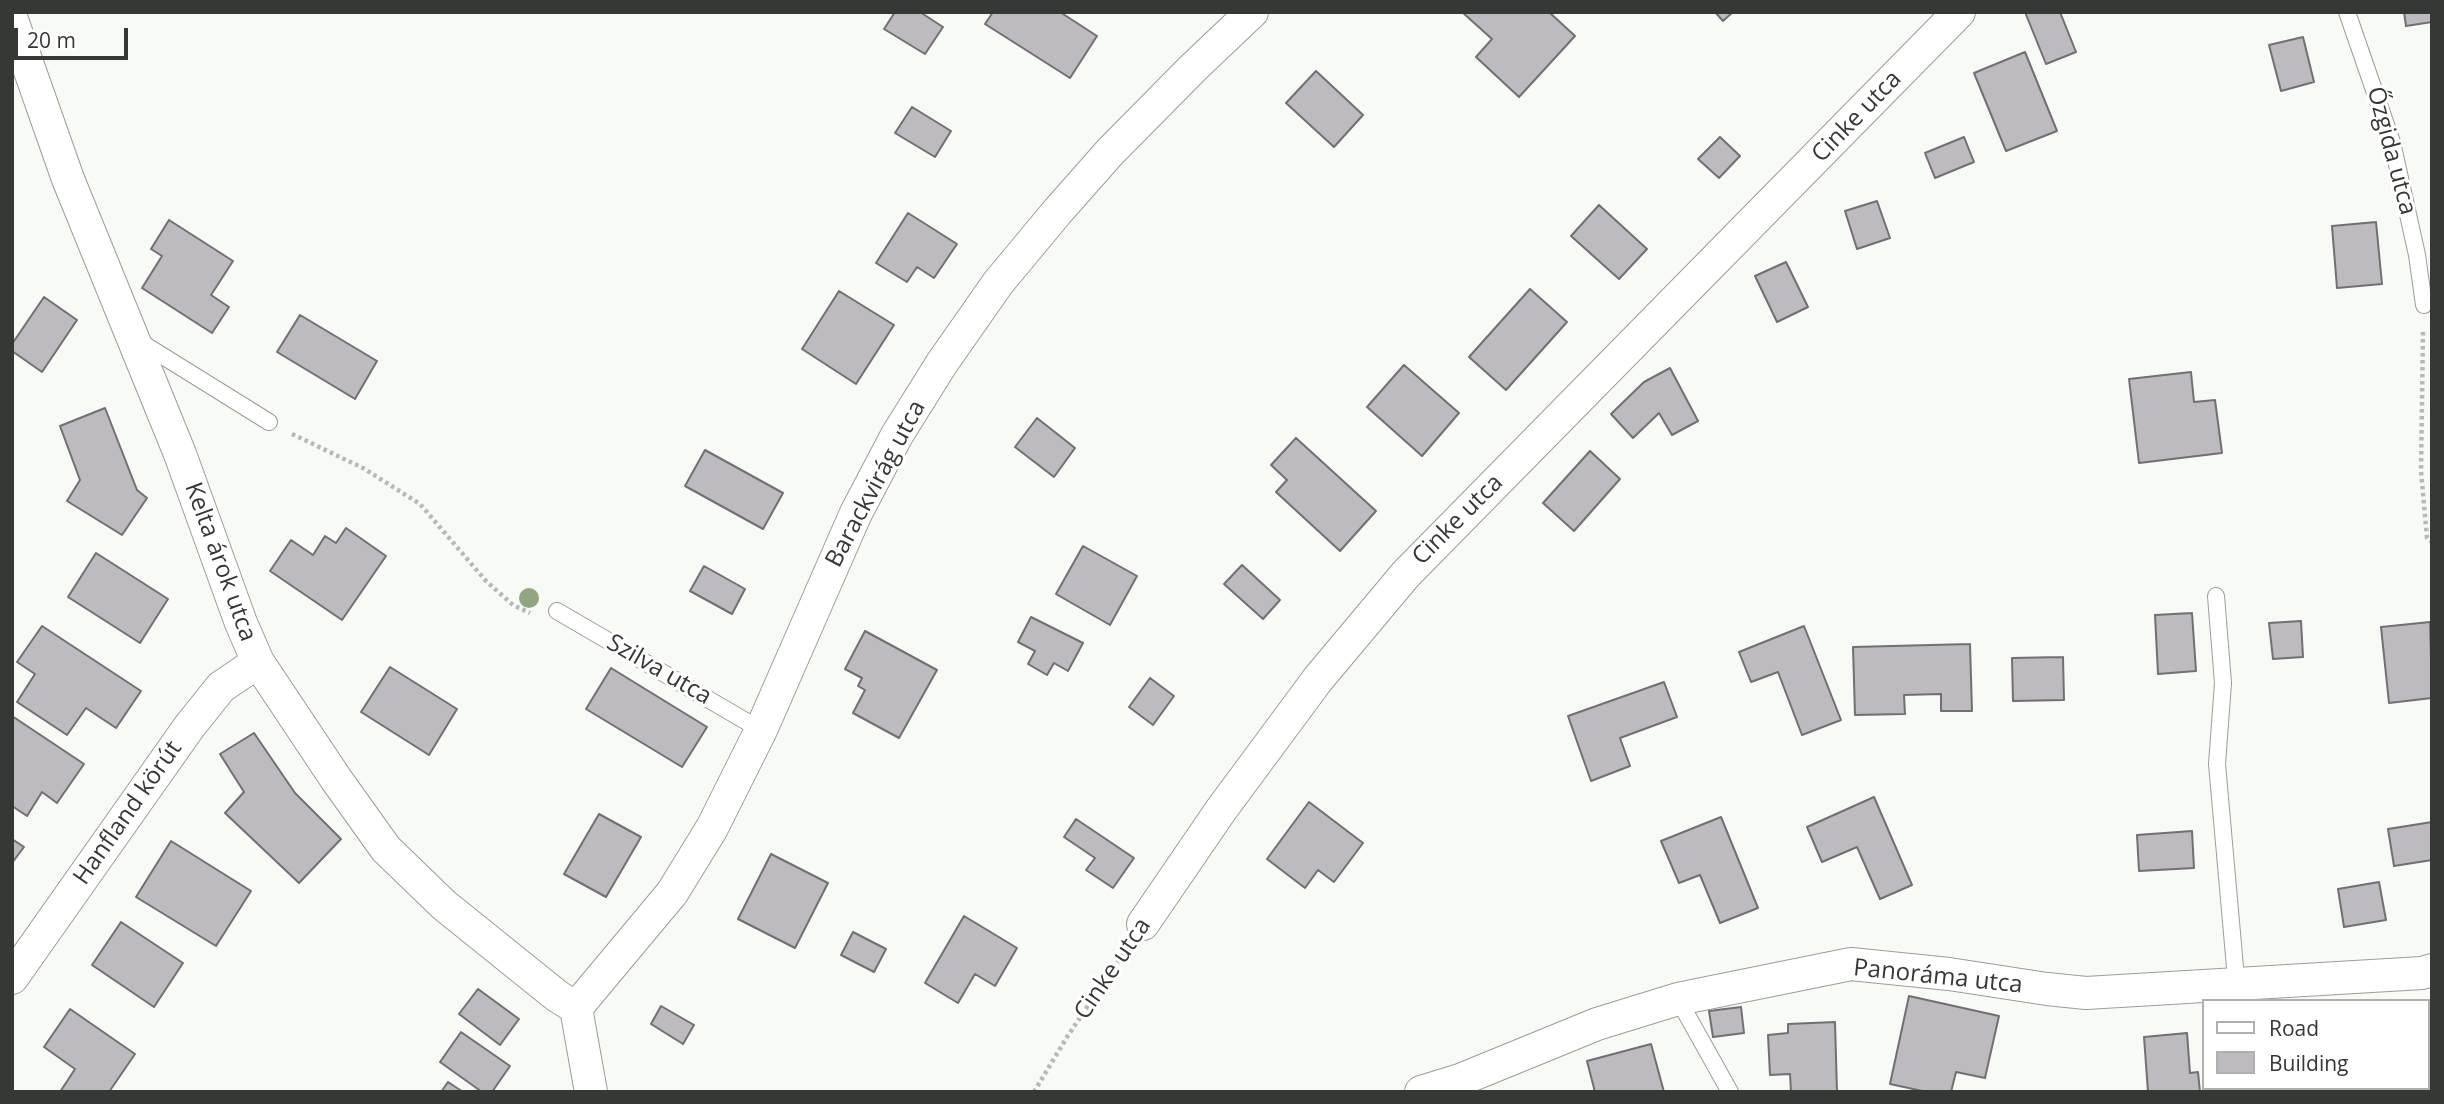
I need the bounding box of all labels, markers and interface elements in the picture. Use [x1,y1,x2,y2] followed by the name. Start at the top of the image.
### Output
[18,14,131,58] scale bar
[27,26,76,54] text: 20 m
[1806,65,1908,169] street label: Cinke utca
[2360,84,2422,218] street label: Őzgida utca
[820,396,932,572] street label: Barackvirág utca
[1407,469,1509,571] street label: Cinke utca
[178,479,262,645] street label: Kelta árok utca
[601,628,717,712] street label: Szilva utca
[68,736,188,890] street label: Hanfland körút
[1069,913,1157,1025] street label: Cinke utca
[1852,954,2024,1000] street label: Panoráma utca
[2202,999,2430,1090] legend
[2269,1014,2319,1042] text: Road
[2269,1049,2348,1077] text: Building

